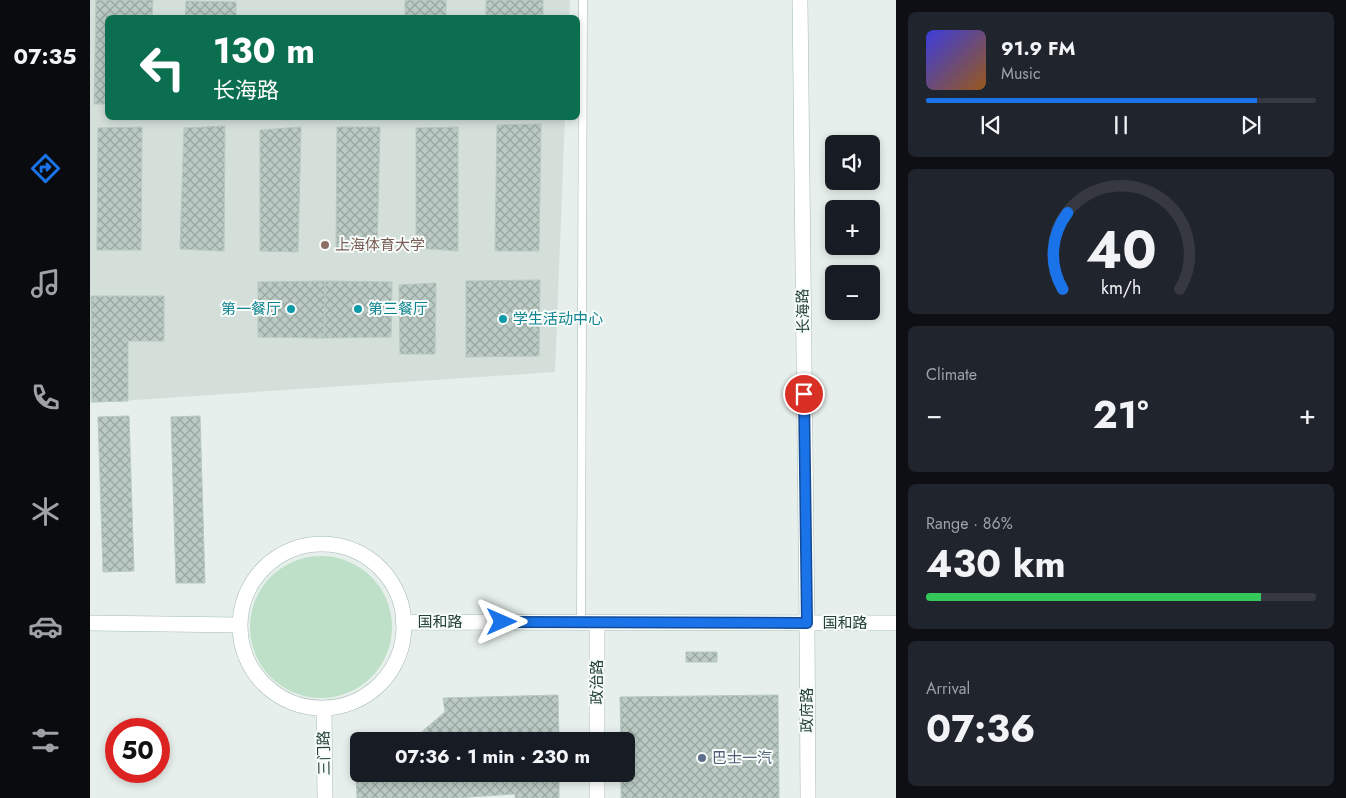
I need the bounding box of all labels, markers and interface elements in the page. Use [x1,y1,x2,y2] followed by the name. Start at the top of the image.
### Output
[213,26,315,76] text: 130 m
[130,35,195,100] icon: left
[1001,35,1075,62] text: 91.9 FM
[14,40,76,72] text: 07:35
[1001,62,1041,85] text: Music
[213,74,279,106] text: 长海路
[977,111,1005,139] icon: previous
[1107,111,1135,139] icon: pause
[1237,111,1265,139] icon: next
[825,135,880,320] map controls
[825,135,880,190] button: sound
[28,151,63,186] icon: directions
[825,200,880,255] button: +
[1086,212,1156,288] text: 40
[335,234,425,256] place label: 上海体育大学
[319,239,331,251] marker: 上海体育大学
[825,265,880,320] button: −
[28,266,63,301] icon: music
[1101,275,1141,301] text: km/h
[792,288,814,334] street label: 长海路
[221,298,281,320] place label: 第一餐厅
[368,298,428,320] place label: 第三餐厅
[285,303,297,315] marker: 第一餐厅
[352,303,364,315] marker: 第三餐厅
[513,308,603,330] place label: 学生活动中心
[497,313,509,325] marker: 学生活动中心
[926,363,977,386] text: Climate
[783,373,825,415] pin
[28,380,63,415] icon: phone
[790,380,818,408] icon: arrive
[1093,387,1148,442] text: 21°
[926,394,943,435] text: −
[1299,394,1316,435] text: +
[28,494,63,529] icon: climate
[926,512,1013,535] text: Range · 86%
[926,536,1066,591] text: 430 km
[475,595,527,647] position arrow
[28,609,63,644] icon: car
[417,611,463,633] street label: 国和路
[822,612,868,634] street label: 国和路
[586,659,608,705] street label: 政治路
[926,677,970,700] text: Arrival
[796,687,818,733] street label: 政府路
[926,701,1035,756] text: 07:36
[105,718,170,783] speed limit sign: 50
[28,723,63,758] icon: filters
[313,730,335,776] street label: 三门路
[395,743,590,770] text: 07:36 · 1 min · 230 m
[712,747,772,769] place label: 巴士一汽
[696,752,708,764] marker: 巴士一汽

